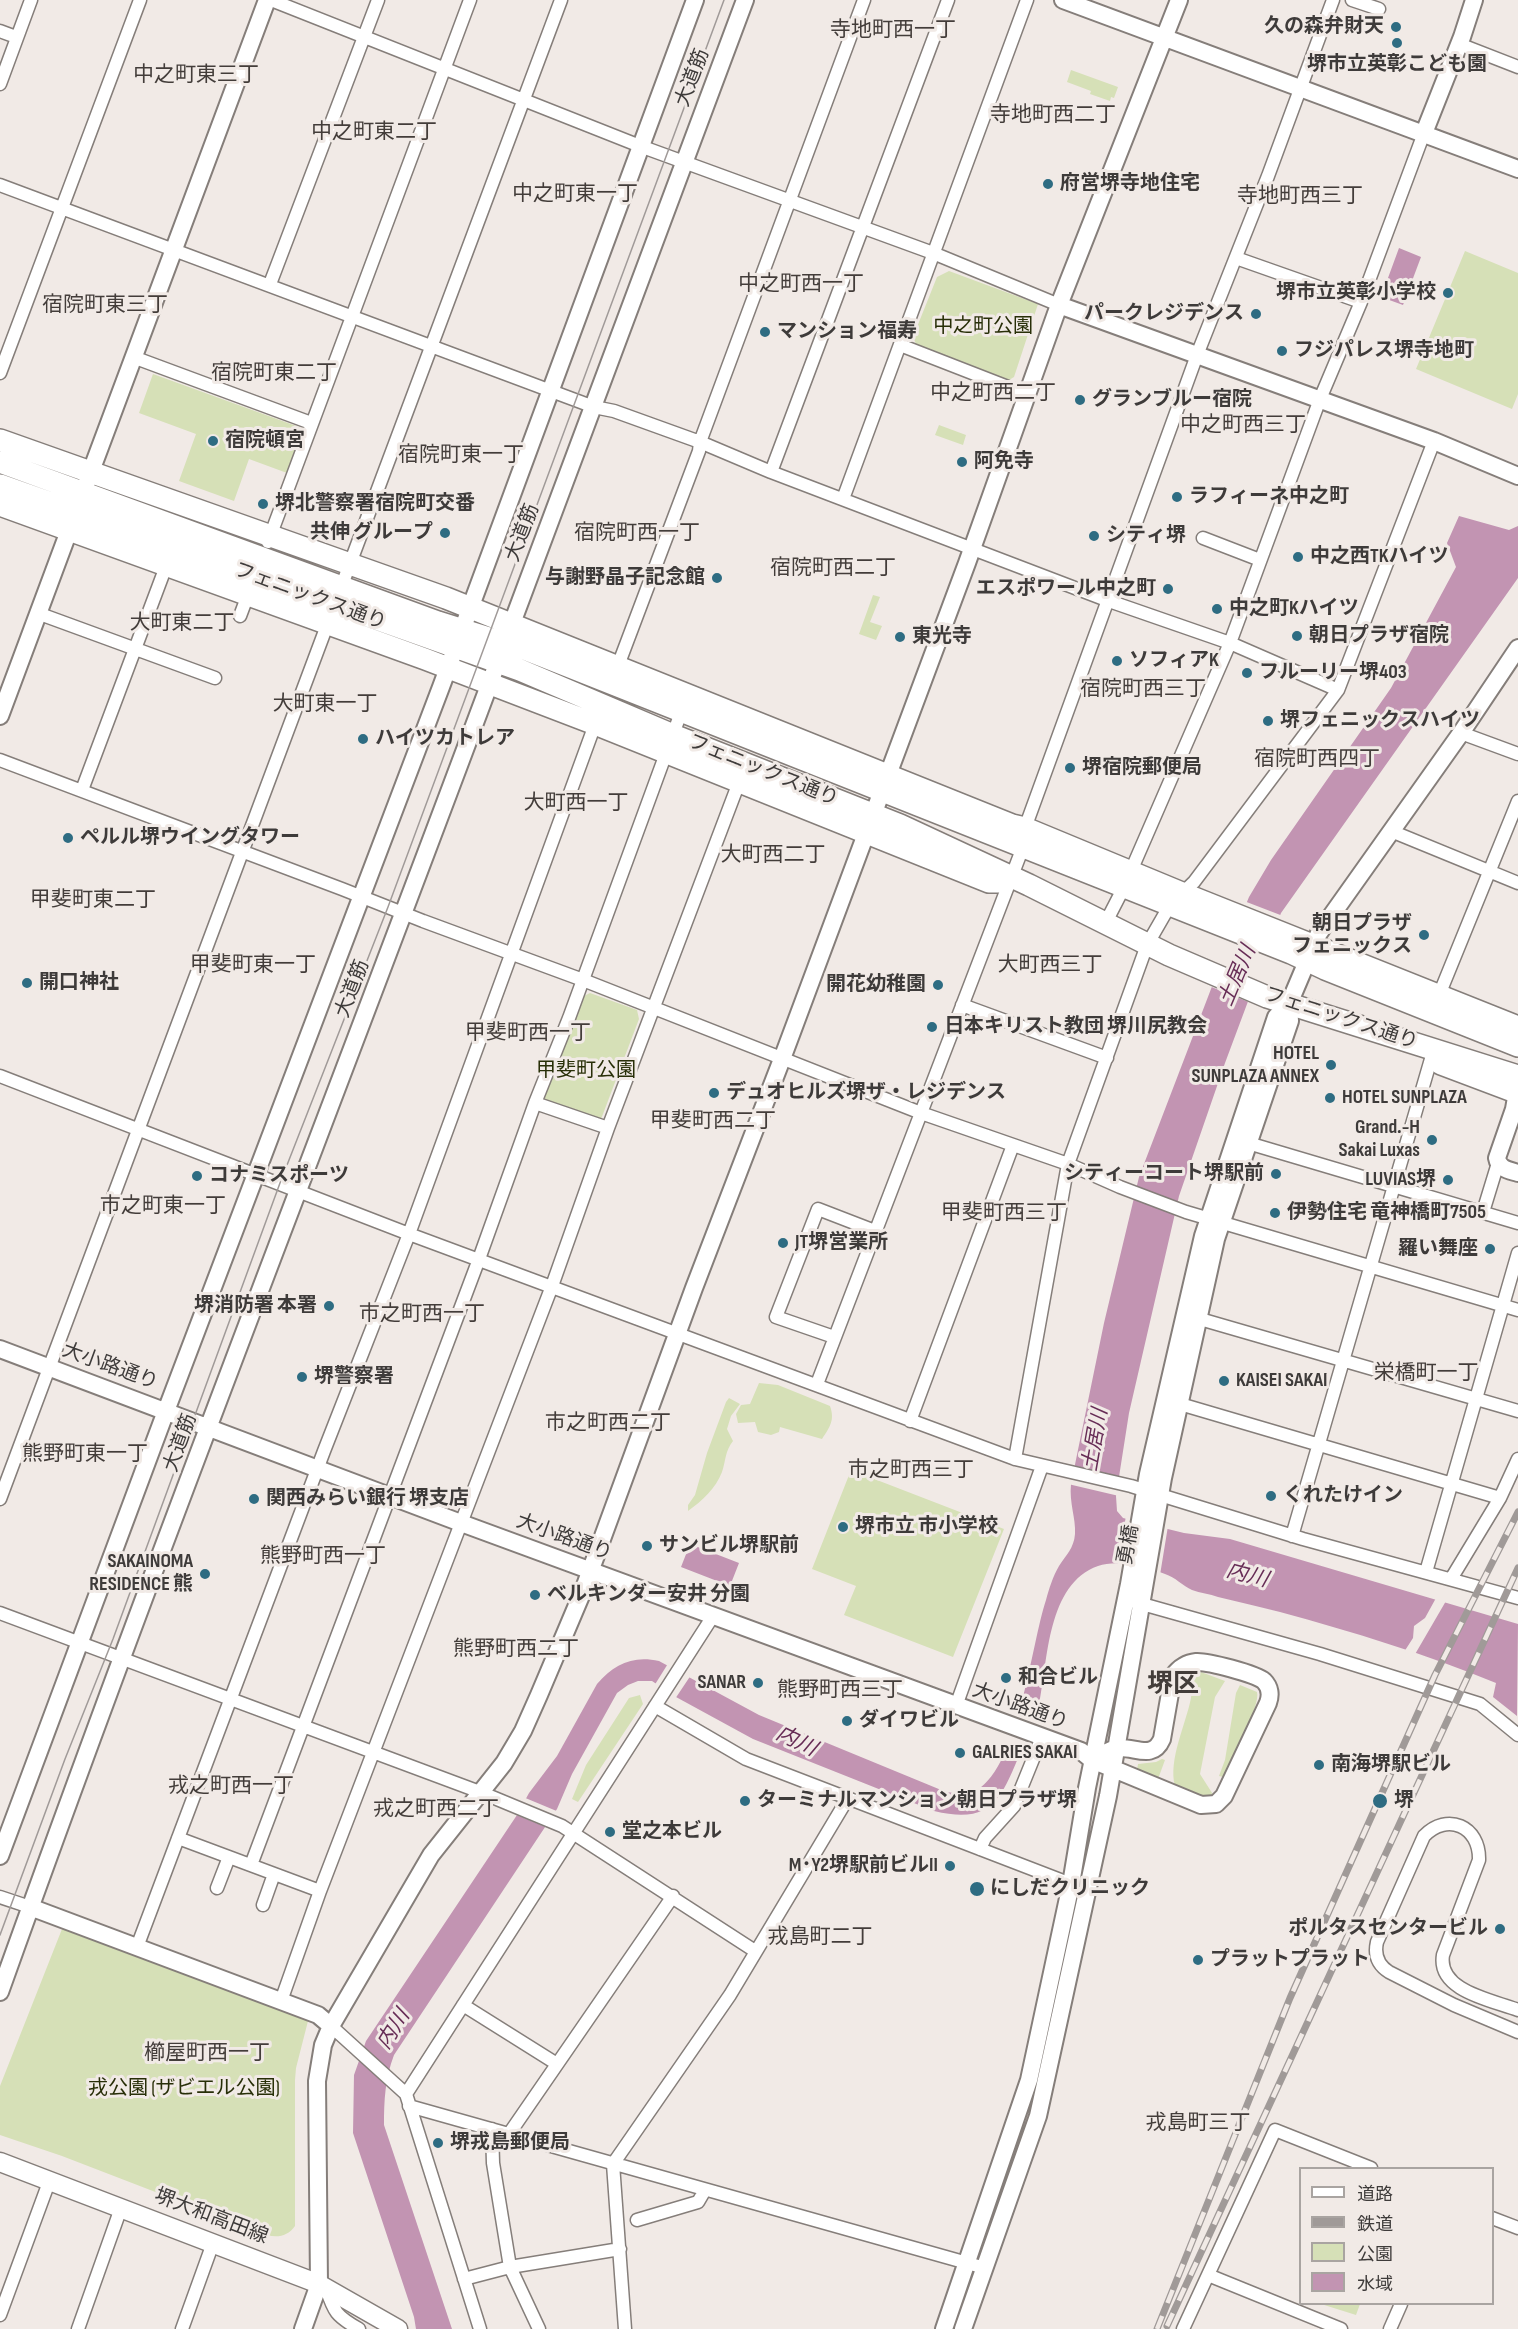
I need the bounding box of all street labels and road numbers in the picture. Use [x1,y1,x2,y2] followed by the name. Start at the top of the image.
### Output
[671,46,715,110] street label: 大道筋
[501,501,545,565] street label: 大道筋
[231,558,389,636] street label: フェニックス通り
[684,730,842,812] street label: フェニックス通り
[331,957,375,1021] street label: 大道筋
[1261,983,1421,1055] street label: フェニックス通り
[59,1339,161,1395] street label: 大小路通り
[159,1411,203,1475] street label: 大道筋
[513,1510,615,1566] street label: 大小路通り
[1114,1523,1144,1567] street label: 勇橋
[969,1679,1071,1735] street label: 大小路通り
[151,2184,271,2250] street label: 堺大和高田線

